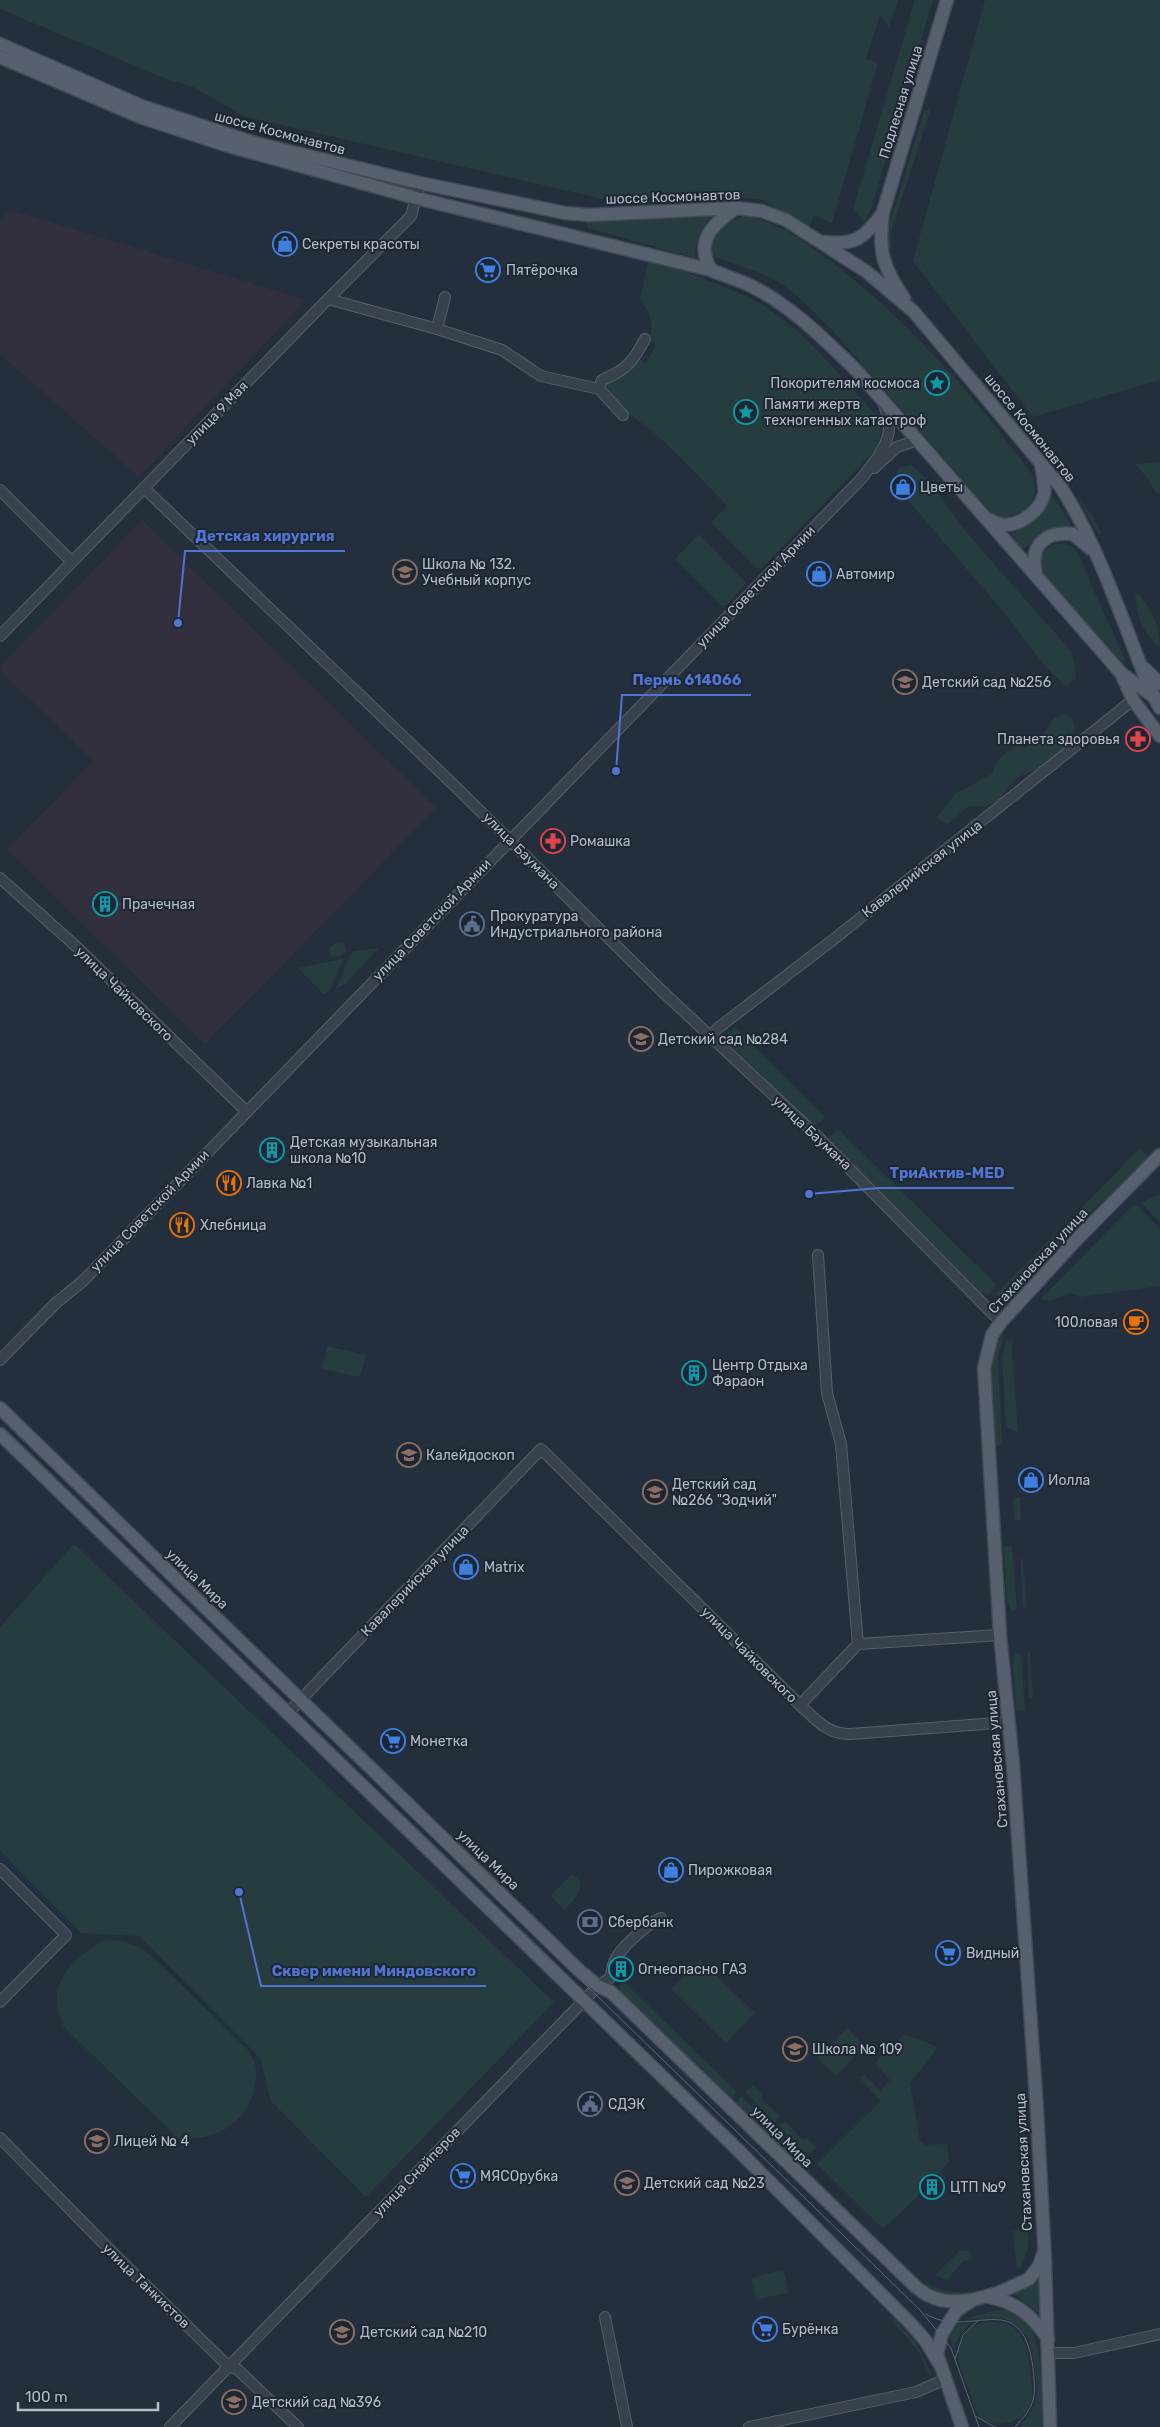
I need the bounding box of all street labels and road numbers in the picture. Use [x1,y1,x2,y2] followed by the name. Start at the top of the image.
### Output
[876,43,926,161] street label: Подлесная улица
[213,107,347,159] street label: шоссе Космонавтов
[605,186,741,208] street label: шоссе Космонавтов
[981,370,1079,486] street label: шоссе Космонавтов
[182,378,252,448] street label: улица 9 Мая
[693,522,819,652] street label: улица Советской Армии
[479,809,563,893] street label: улица Баумана
[858,817,986,921] street label: Кавалерийская улица
[369,855,495,985] street label: улица Советской Армии
[72,943,176,1045] street label: улица Чайковского
[769,1092,855,1174] street label: улица Баумана
[87,1146,213,1276] street label: улица Советской Армии
[985,1205,1091,1317] street label: Стахановская улица
[358,1522,472,1640] street label: Кавалерийская улица
[163,1545,231,1613] street label: улица Мира
[697,1603,801,1707] street label: улица Чайковского
[983,1689,1011,1829] street label: Стахановская улица
[454,1826,522,1894] street label: улица Мира
[1012,2093,1036,2231] street label: Стахановская улица
[748,2103,816,2171] street label: улица Мира
[370,2123,464,2220] street label: улица Снайперов
[99,2240,193,2332] street label: улица Танкистов

